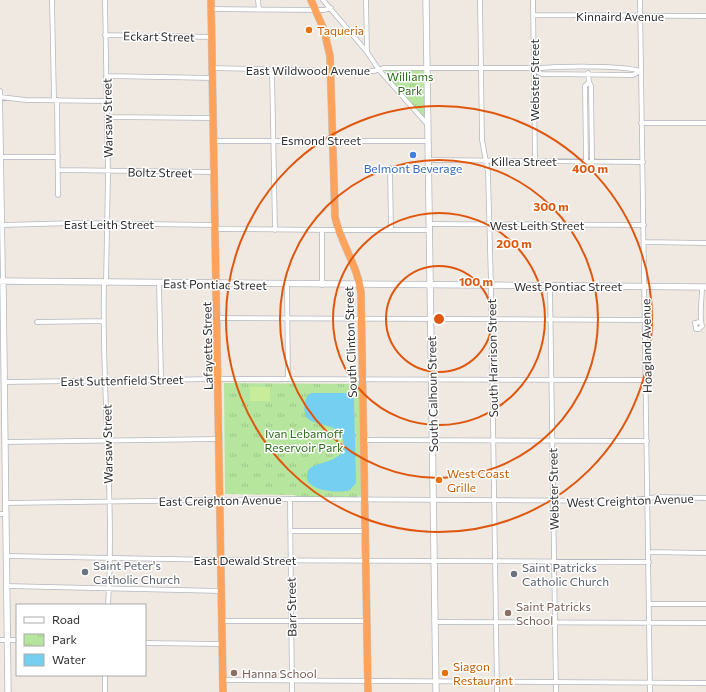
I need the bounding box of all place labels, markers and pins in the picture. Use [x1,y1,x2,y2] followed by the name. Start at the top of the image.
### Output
[317,23,364,37] place label: Taqueria
[304,25,314,35] marker: Taqueria
[408,150,418,160] marker: Belmont Beverage
[364,161,462,175] place label: Belmont Beverage
[432,312,446,326] centre of rings
[447,466,509,494] place label: West Coast Grille
[434,475,444,485] marker: West Coast Grille
[93,558,180,586] place label: Saint Peter's Catholic Church
[522,560,609,588] place label: Saint Patricks Catholic Church
[80,567,90,577] marker: Saint Peter's Catholic Church
[509,569,519,579] marker: Saint Patricks Catholic Church
[516,599,591,627] place label: Saint Patricks School
[503,608,513,618] marker: Saint Patricks School
[453,659,513,687] place label: Siagon Restaurant
[242,666,317,680] place label: Hanna School
[229,668,239,678] marker: Hanna School
[440,668,450,678] marker: Siagon Restaurant

